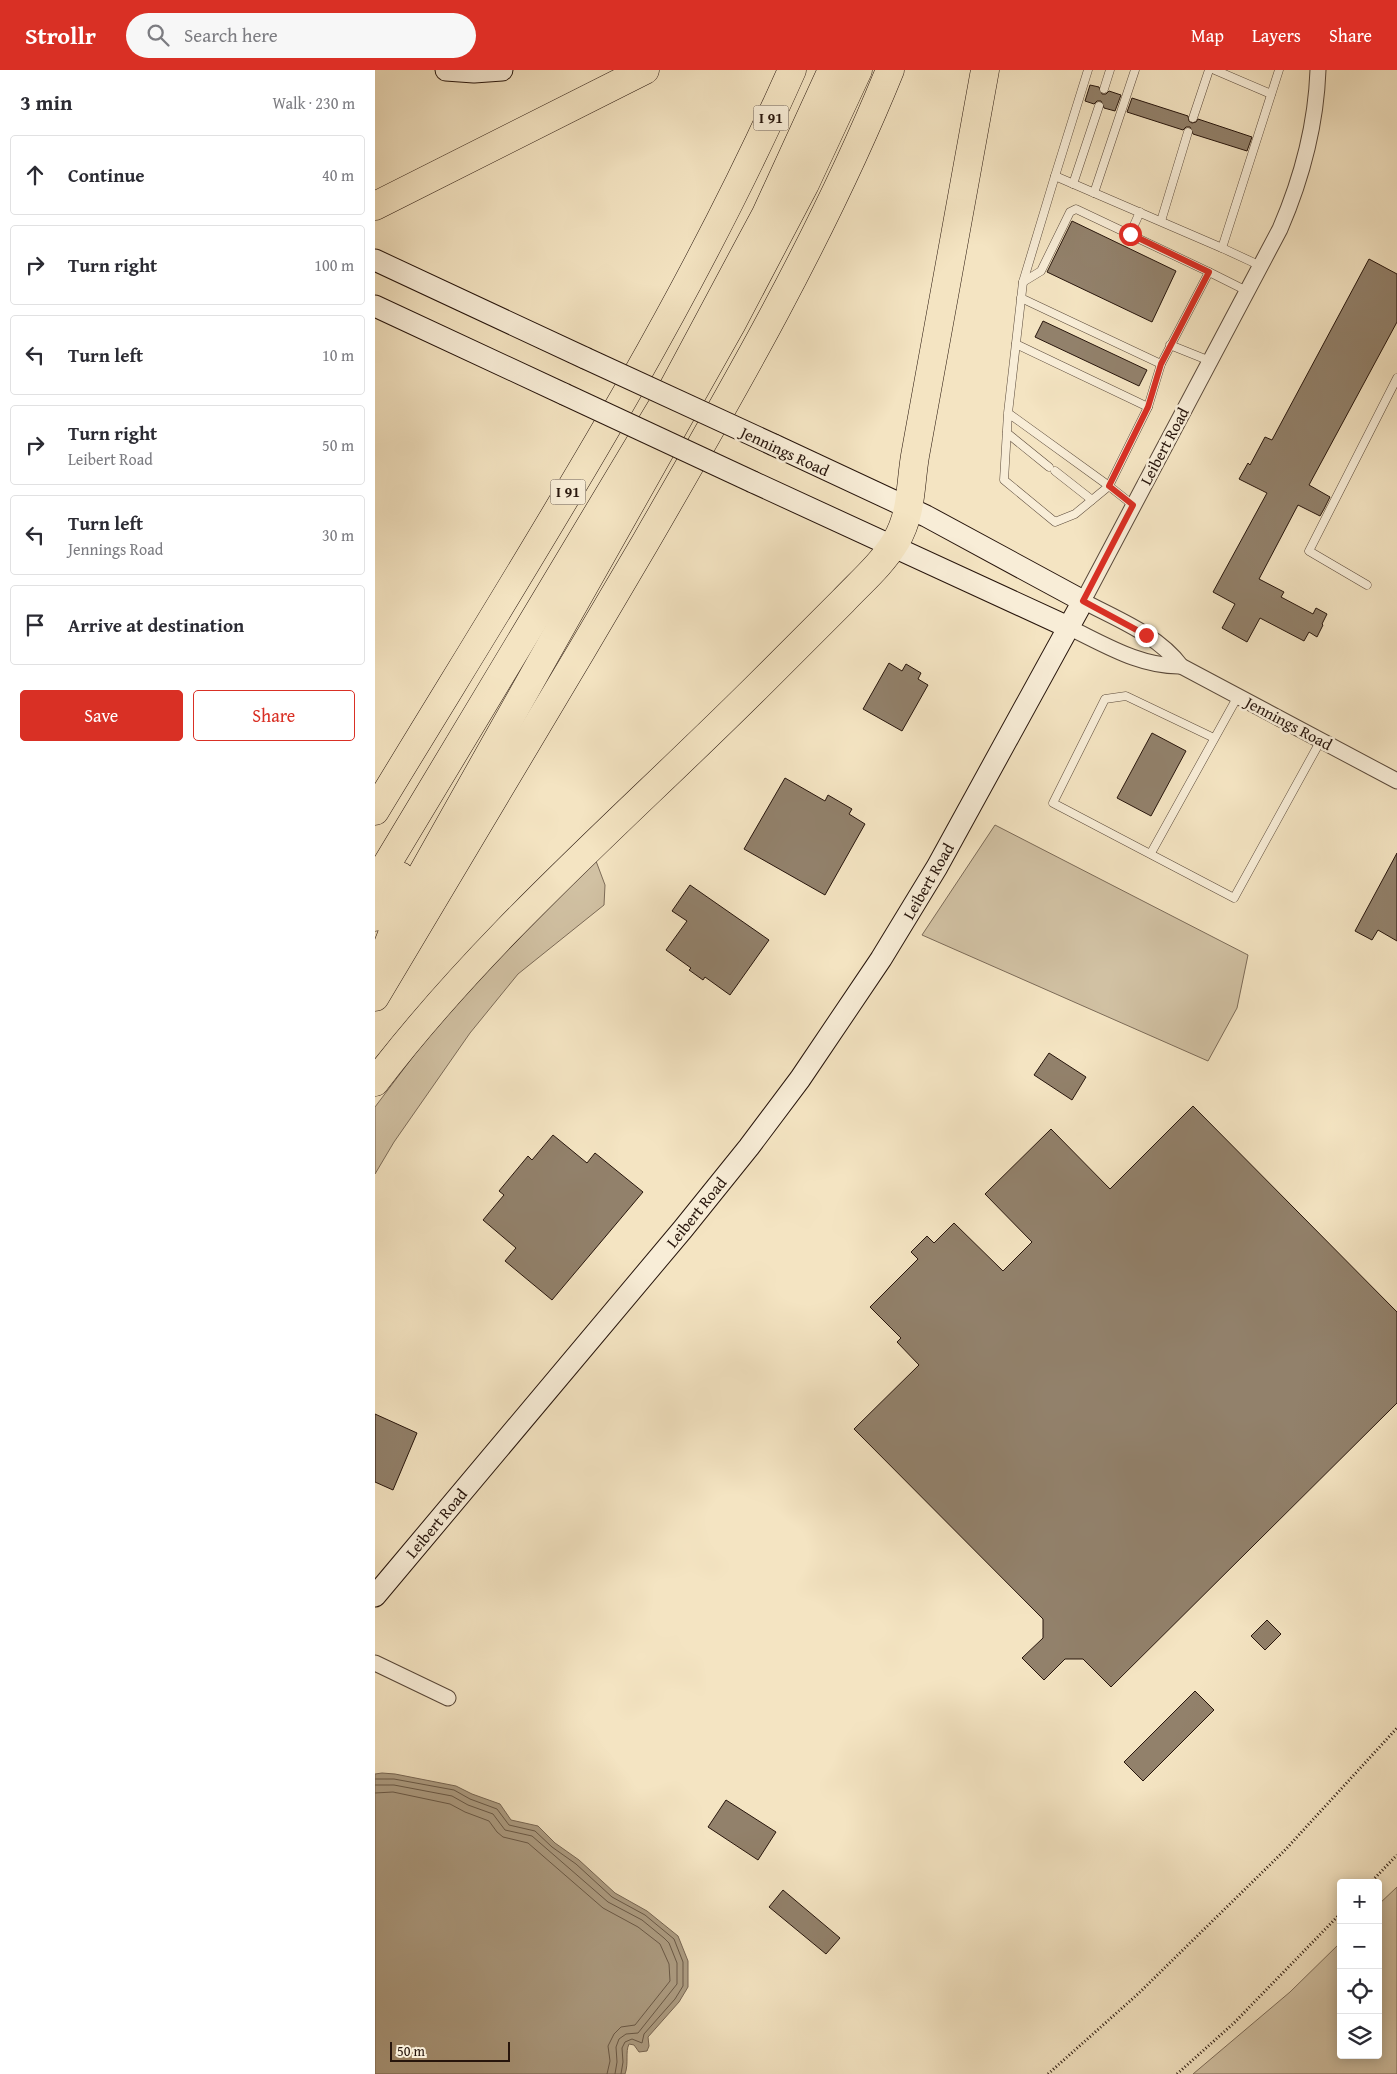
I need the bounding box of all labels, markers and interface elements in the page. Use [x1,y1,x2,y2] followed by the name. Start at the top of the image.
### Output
[126,13,476,58] search box
[25,18,96,53] text: Strollr
[144,21,172,49] icon: search
[184,21,278,49] text: Search here
[1191,22,1224,49] text: Map
[1252,22,1301,49] text: Layers
[1329,22,1372,49] text: Share
[20,87,72,118] text: 3 min
[272,91,355,115] text: Walk · 230 m
[753,106,789,130] road number: I 91
[21,161,49,189] icon: ahead
[68,161,145,189] text: Continue
[322,163,354,187] text: 40 m
[1119,223,1142,246] route start
[21,251,49,279] icon: right
[68,251,157,279] text: Turn right
[314,253,354,277] text: 100 m
[21,341,49,369] icon: left
[68,341,143,369] text: Turn left
[322,343,354,367] text: 10 m
[1133,403,1195,489] street label: Leibert Road
[68,419,157,447] text: Turn right
[735,419,834,482] street label: Jennings Road
[21,431,49,459] icon: right
[322,433,354,457] text: 50 m
[68,447,153,471] text: Leibert Road
[551,480,585,504] road number: I 91
[68,509,143,537] text: Turn left
[21,521,49,549] icon: left
[322,523,354,547] text: 30 m
[68,537,163,561] text: Jennings Road
[21,611,49,639] icon: arrive
[68,611,244,639] text: Arrive at destination
[1135,624,1158,647] route end
[1240,689,1337,756] street label: Jennings Road
[20,690,183,741] button: Save
[193,690,355,741] button: Share
[896,838,960,924] street label: Leibert Road
[660,1171,732,1253] street label: Leibert Road
[400,1482,473,1563] street label: Leibert Road
[1337,1879,1382,2059] map controls
[1337,1879,1382,1924] button: +
[1337,1924,1382,1969] button: −
[1337,1969,1382,2014] button: locate
[1337,2014,1382,2059] button: layers
[390,2039,510,2062] scale bar
[397,2041,425,2061] text: 50 m

